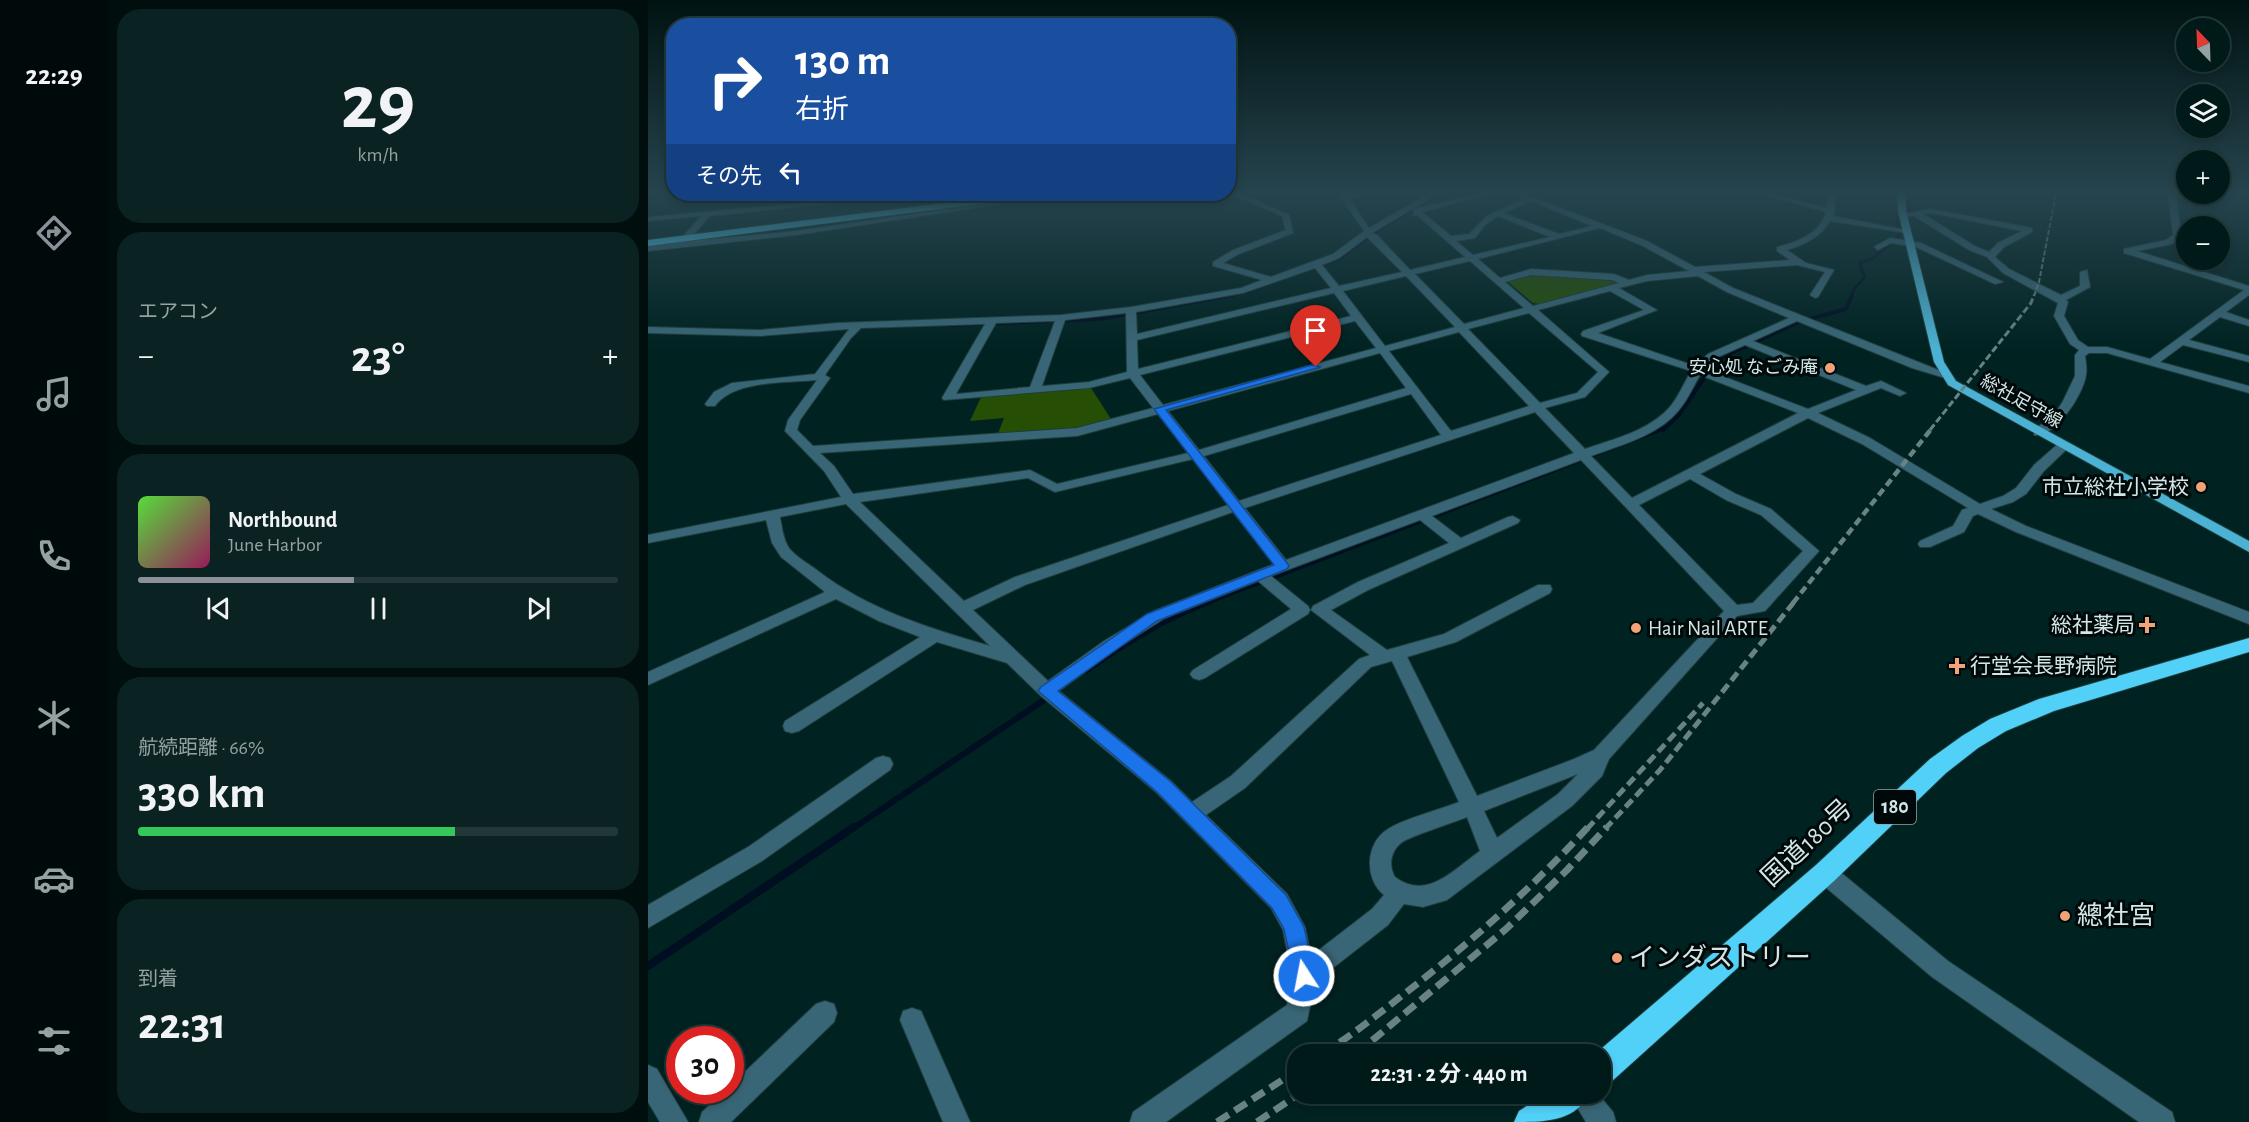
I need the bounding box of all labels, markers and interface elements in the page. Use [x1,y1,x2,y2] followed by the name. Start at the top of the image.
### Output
[2176,18,2230,72] north arrow
[2176,18,2230,270] map controls
[795,40,890,82] text: 130 m
[696,42,774,120] icon: right
[25,62,83,89] text: 22:29
[341,65,415,143] text: 29
[2176,84,2230,138] button: layers
[795,96,849,123] text: 右折
[357,145,399,165] text: km/h
[2176,150,2230,204] button: +
[774,156,807,189] icon: left
[696,165,762,187] text: その先
[33,212,75,254] icon: directions
[2176,216,2230,270] button: −
[138,302,218,322] text: エアコン
[1290,305,1341,367] pin
[1299,314,1332,347] icon: arrive
[351,335,405,380] text: 23°
[138,340,154,373] text: −
[602,340,618,373] text: +
[1689,357,1818,377] place label: 安心処 なごみ庵
[1823,361,1837,375] marker: 安心処 なごみ庵
[1977,371,2066,432] street label: 総社足守線
[33,373,75,415] icon: music
[2042,476,2189,498] place label: 市立総社小学校
[2194,480,2208,494] marker: 市立総社小学校
[228,509,337,531] text: Northbound
[33,535,75,577] icon: phone
[228,535,322,555] text: June Harbor
[202,592,235,625] icon: previous
[362,592,395,625] icon: pause
[522,592,555,625] icon: next
[2051,614,2135,636] place label: 総社薬局
[1648,618,1768,639] place label: Hair Nail ARTE
[2140,618,2154,632] marker: 総社薬局
[1629,621,1643,635] marker: Hair Nail ARTE
[1970,655,2117,677] place label: 行堂会長野病院
[1948,657,1966,675] marker: 行堂会長野病院
[33,697,75,739] icon: climate
[138,738,264,758] text: 航続距離 · 66%
[138,771,266,816] text: 330 km
[1874,790,1916,824] road number: 180
[1756,794,1857,891] street label: 国道180号
[33,858,75,900] icon: car
[2077,902,2155,929] place label: 總社宮
[2058,909,2072,923] marker: 總社宮
[1272,944,1336,1008] position arrow
[1629,944,1811,971] place label: インダストリー
[1610,951,1624,965] marker: インダストリー
[138,969,178,989] text: 到着
[138,1002,226,1047] text: 22:31
[33,1020,75,1062] icon: filters
[666,1026,744,1104] speed limit sign: 30
[1371,1063,1527,1085] text: 22:31 · 2 分 · 440 m

